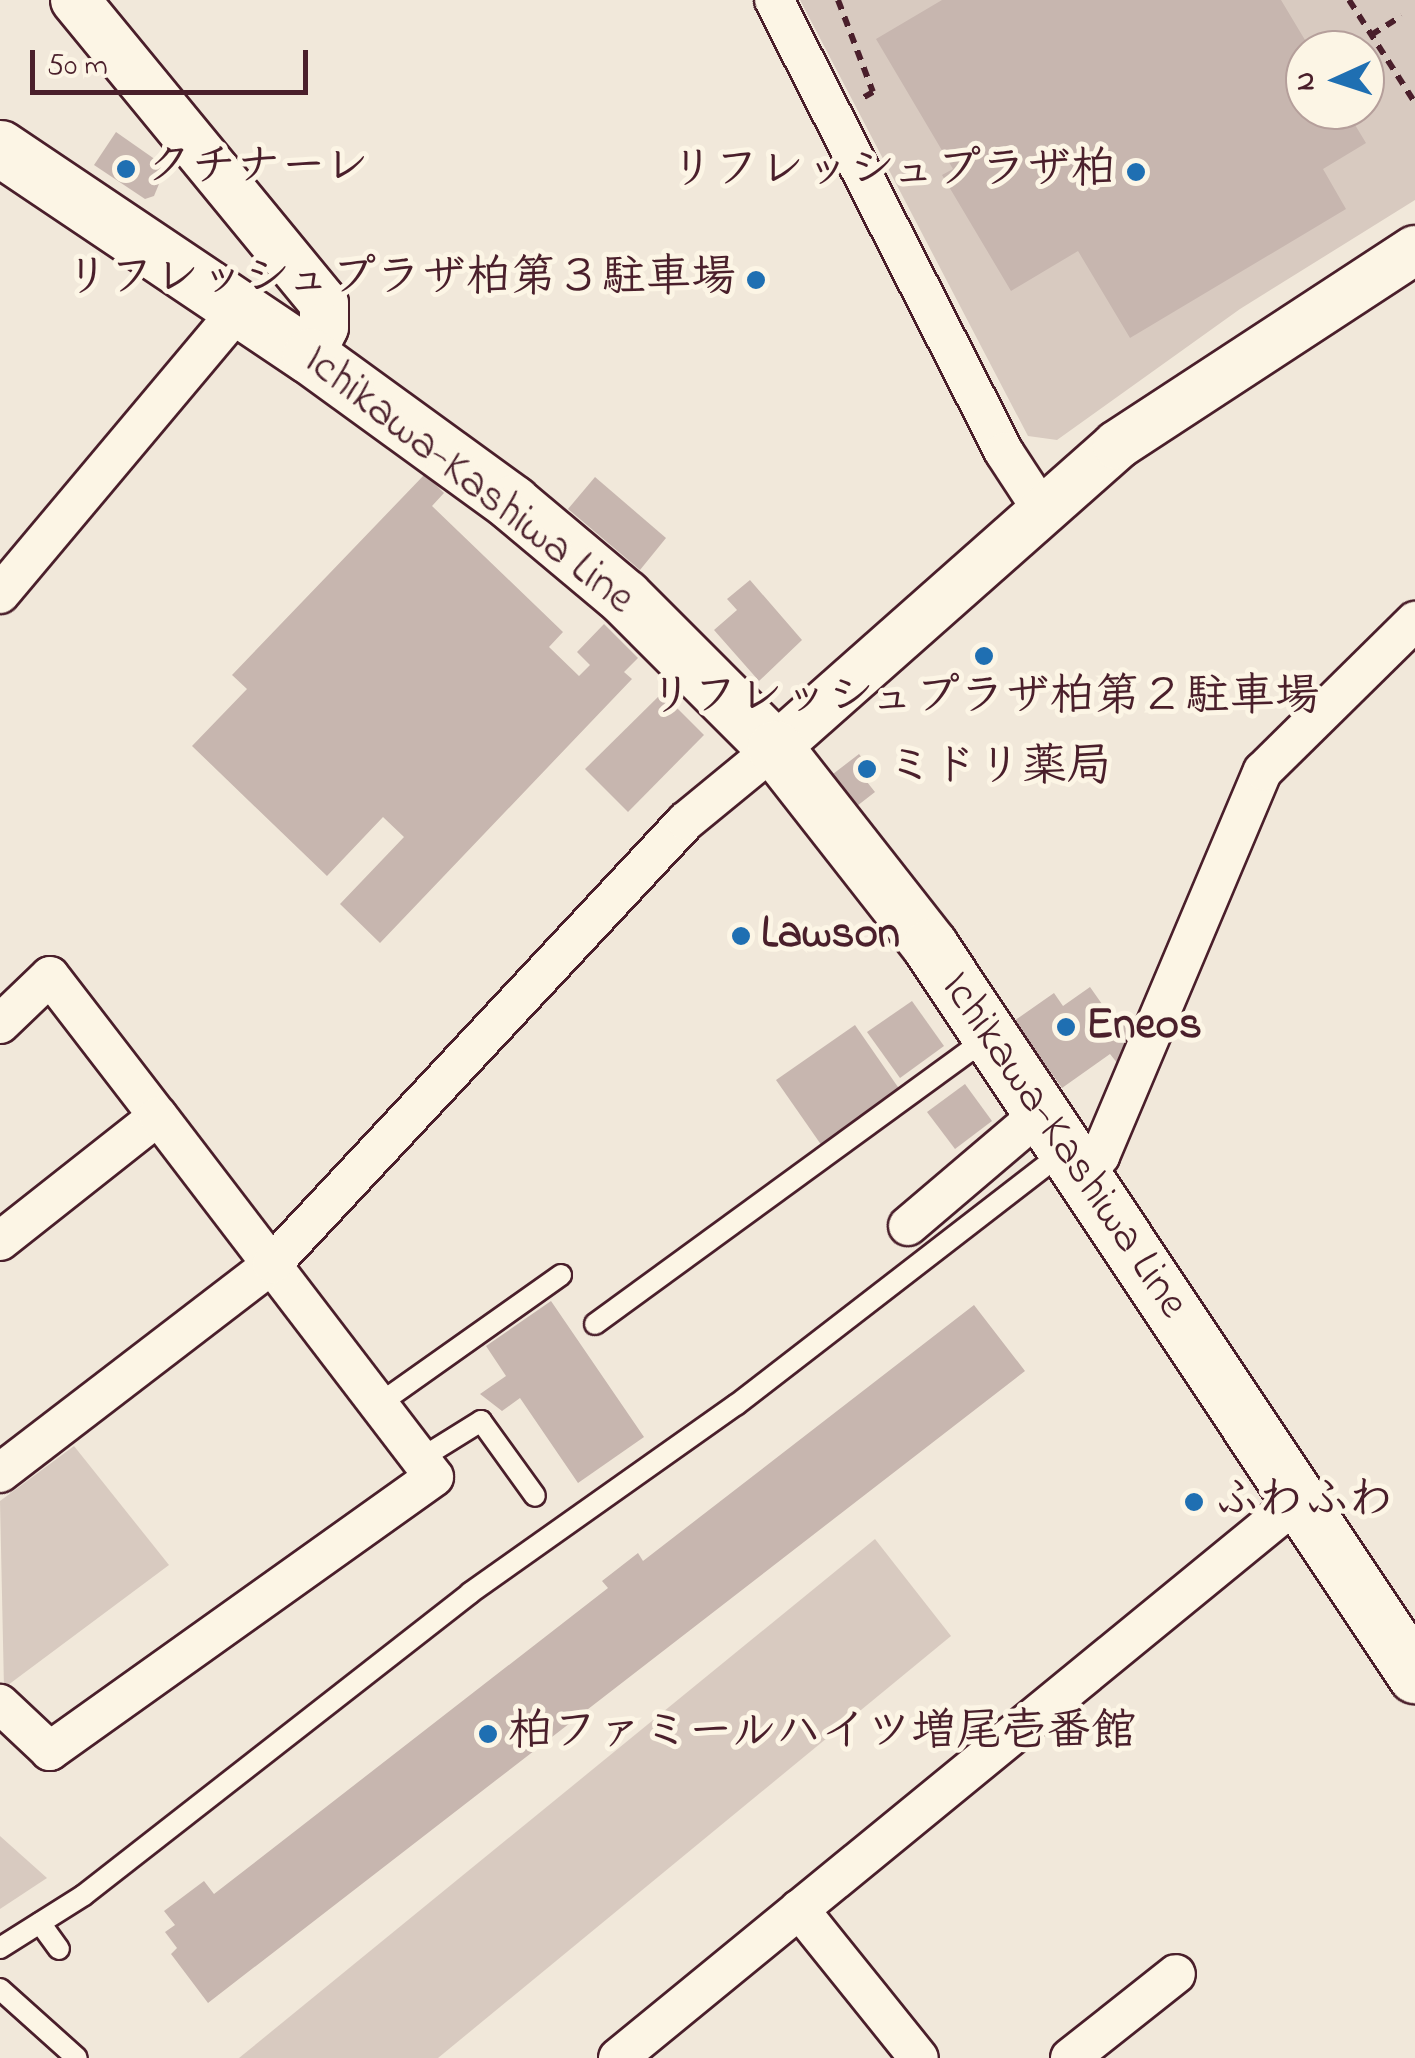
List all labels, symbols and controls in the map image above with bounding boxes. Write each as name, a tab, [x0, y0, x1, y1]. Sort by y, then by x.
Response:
scale bar	[35, 30, 312, 92]
north arrow	[1285, 30, 1385, 130]
text: 50 m	[47, 45, 108, 89]
text: N	[1286, 71, 1328, 92]
place label: クチナーレ	[146, 142, 371, 196]
place label: リフレッシュプラザ柏	[666, 145, 1116, 199]
marker: クチナーレ	[115, 158, 137, 180]
marker: リフレッシュプラザ柏	[1125, 161, 1147, 183]
place label: リフレッシュプラザ柏第３駐車場	[61, 253, 736, 307]
marker: リフレッシュプラザ柏第３駐車場	[745, 269, 767, 291]
street label: Ichikawa-Kashiwa Line	[292, 335, 644, 627]
marker: リフレッシュプラザ柏第２駐車場	[973, 645, 995, 667]
place label: リフレッシュプラザ柏第２駐車場	[647, 672, 1321, 726]
place label: ミドリ薬局	[887, 742, 1112, 796]
marker: ミドリ薬局	[856, 758, 878, 780]
place label: Lawson	[761, 909, 900, 963]
marker: Lawson	[730, 925, 752, 947]
street label: Ichikawa-Kashiwa Line	[927, 963, 1199, 1329]
place label: Eneos	[1086, 1000, 1202, 1054]
marker: Eneos	[1055, 1016, 1077, 1038]
place label: ふわふわ	[1214, 1475, 1394, 1529]
marker: ふわふわ	[1183, 1491, 1205, 1513]
place label: 柏ファミールハイツ増尾壱番館	[508, 1707, 1138, 1761]
marker: 柏ファミールハイツ増尾壱番館	[477, 1723, 499, 1745]

